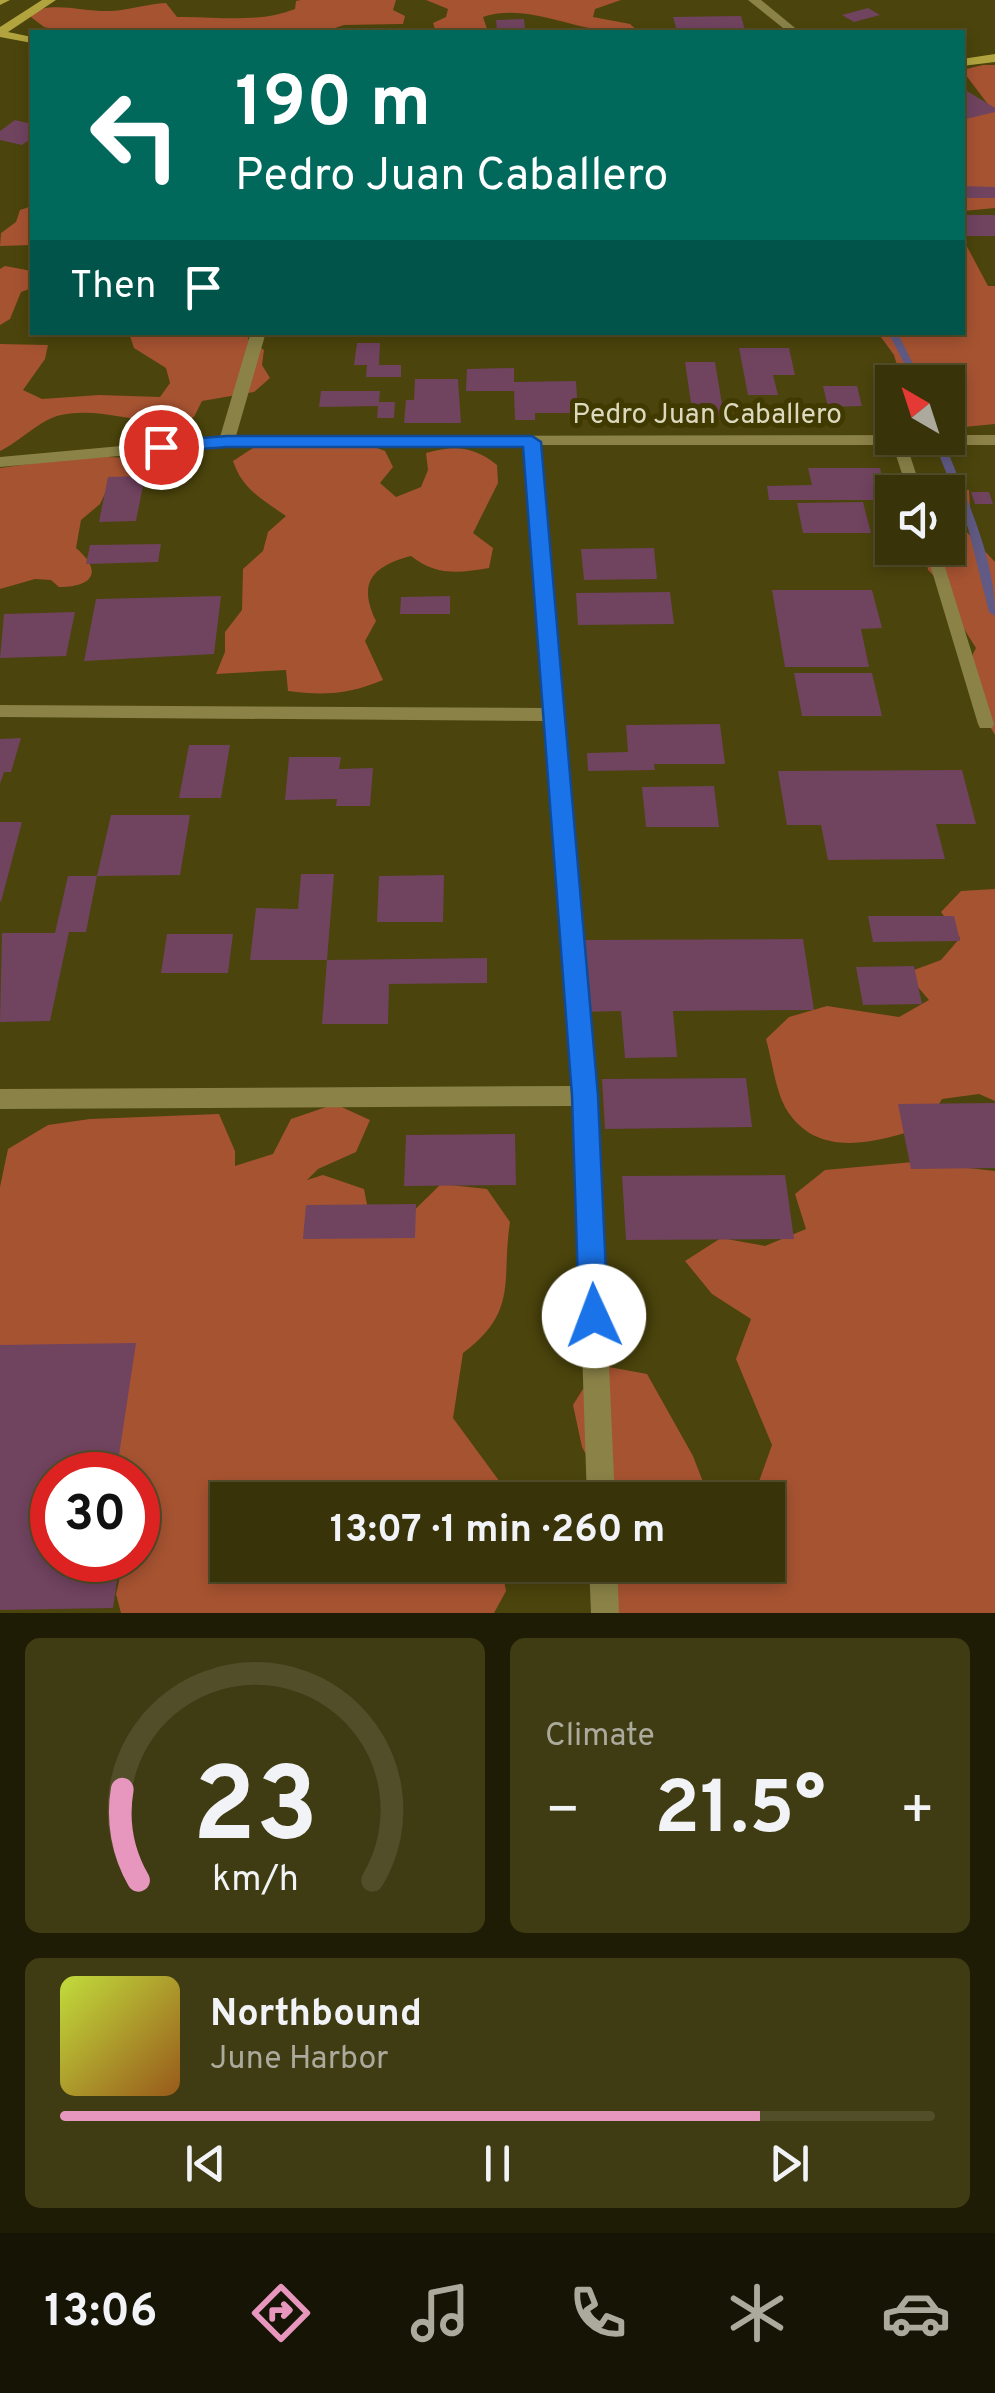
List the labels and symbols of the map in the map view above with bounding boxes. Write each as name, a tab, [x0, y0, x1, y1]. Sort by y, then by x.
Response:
north arrow	[875, 365, 965, 455]
street label: Pedro Juan Caballero	[572, 398, 842, 434]
pin	[119, 405, 204, 490]
position arrow	[542, 1264, 646, 1368]
speed limit sign: 30	[30, 1452, 160, 1582]

